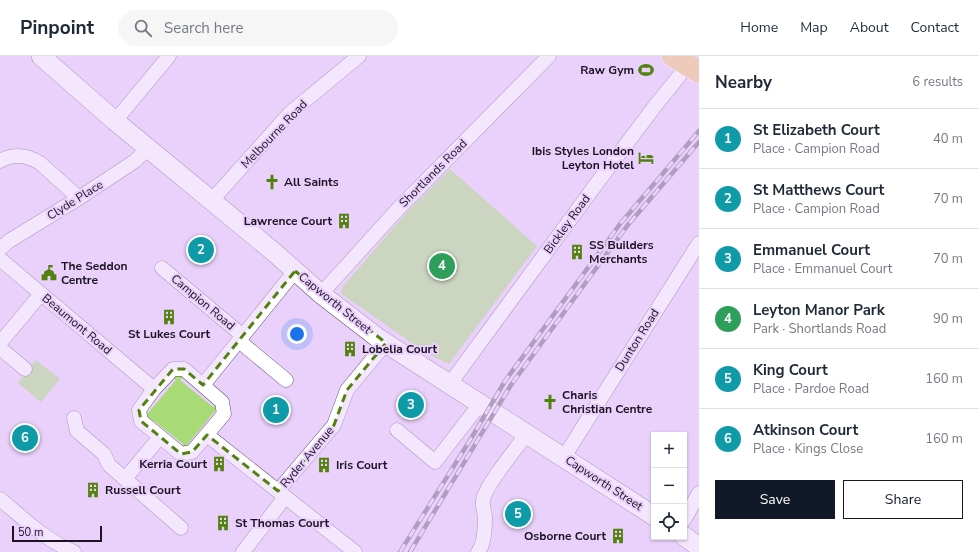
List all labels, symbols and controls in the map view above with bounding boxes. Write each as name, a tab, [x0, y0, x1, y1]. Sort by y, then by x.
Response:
search box	[118, 10, 398, 46]
text: Pinpoint	[20, 15, 94, 41]
icon: search	[132, 17, 154, 39]
text: Search here	[164, 18, 243, 38]
text: Home	[740, 18, 778, 37]
text: Map	[800, 18, 828, 37]
text: About	[850, 18, 889, 37]
text: Contact	[911, 18, 959, 37]
sports icon: Raw Gym	[637, 61, 655, 79]
place label: Raw Gym	[580, 62, 634, 78]
text: Nearby	[715, 71, 772, 94]
text: 6 results	[912, 73, 963, 91]
street label: Melbourne Road	[237, 96, 311, 172]
text: St Elizabeth Court	[753, 120, 880, 140]
text: 1	[724, 130, 732, 148]
text: 40 m	[933, 130, 963, 148]
street label: Shortlands Road	[395, 135, 471, 211]
text: Place · Campion Road	[753, 140, 880, 158]
place label: Ibis Styles London Leyton Hotel	[532, 143, 634, 173]
hotel icon: Ibis Styles London Leyton Hotel	[637, 149, 655, 167]
church icon: All Saints	[263, 173, 281, 191]
place label: All Saints	[284, 174, 339, 190]
street label: Clyde Place	[44, 176, 106, 224]
text: St Matthews Court	[753, 180, 884, 200]
text: 2	[724, 190, 732, 208]
text: 70 m	[933, 190, 963, 208]
street label: Bickley Road	[540, 191, 594, 257]
text: Place · Campion Road	[753, 200, 880, 218]
building icon: Lawrence Court	[335, 212, 353, 230]
place label: Lawrence Court	[244, 213, 332, 229]
pin: 2	[188, 235, 214, 265]
place label: SS Builders Merchants	[589, 237, 654, 267]
text: Emmanuel Court	[753, 240, 870, 260]
building icon: SS Builders Merchants	[568, 243, 586, 261]
text: 3	[724, 250, 732, 268]
text: 70 m	[933, 250, 963, 268]
pin: 4	[429, 251, 455, 281]
place label: The Seddon Centre	[61, 258, 128, 288]
text: Place · Emmanuel Court	[753, 260, 892, 278]
public building icon: The Seddon Centre	[40, 264, 58, 282]
street label: Capworth Street	[295, 269, 375, 338]
street label: Campion Road	[168, 271, 238, 333]
street label: Beaumont Road	[39, 290, 115, 358]
text: Leyton Manor Park	[753, 300, 885, 320]
street label: Dunton Road	[611, 306, 663, 374]
building icon: St Lukes Court	[160, 308, 178, 326]
text: 4	[724, 310, 732, 328]
text: 90 m	[933, 310, 963, 328]
text: Park · Shortlands Road	[753, 320, 886, 338]
your location	[287, 324, 307, 344]
place label: St Lukes Court	[128, 326, 210, 342]
building icon: Lobelia Court	[341, 340, 359, 358]
place label: Lobelia Court	[362, 341, 438, 357]
text: King Court	[753, 360, 828, 380]
text: 5	[724, 370, 732, 388]
text: 160 m	[925, 370, 963, 388]
text: Place · Pardoe Road	[753, 380, 869, 398]
place label: Charis Christian Centre	[562, 387, 653, 417]
pin: 3	[398, 390, 424, 420]
church icon: Charis Christian Centre	[541, 393, 559, 411]
pin: 1	[263, 395, 289, 425]
text: Atkinson Court	[753, 420, 858, 440]
pin: 6	[12, 423, 38, 453]
street label: Ryder Avenue	[277, 423, 337, 491]
text: 6	[724, 430, 732, 448]
text: 160 m	[925, 430, 963, 448]
map controls	[651, 432, 687, 540]
button: +	[651, 432, 687, 468]
text: Place · Kings Close	[753, 440, 863, 458]
street label: Capworth Street	[562, 452, 646, 514]
building icon: Kerria Court	[210, 455, 228, 473]
place label: Kerria Court	[139, 456, 207, 472]
building icon: Iris Court	[315, 456, 333, 474]
place label: Iris Court	[336, 457, 388, 473]
button: −	[651, 468, 687, 504]
button: Save	[715, 480, 835, 519]
button: Share	[843, 480, 963, 519]
building icon: Russell Court	[84, 481, 102, 499]
place label: Russell Court	[105, 482, 181, 498]
pin: 5	[505, 499, 531, 529]
button: locate	[651, 504, 687, 540]
building icon: St Thomas Court	[214, 514, 232, 532]
place label: St Thomas Court	[235, 515, 330, 531]
scale bar	[12, 524, 102, 543]
text: 50 m	[18, 525, 43, 540]
building icon: Osborne Court	[609, 527, 627, 545]
place label: Osborne Court	[524, 528, 606, 544]

